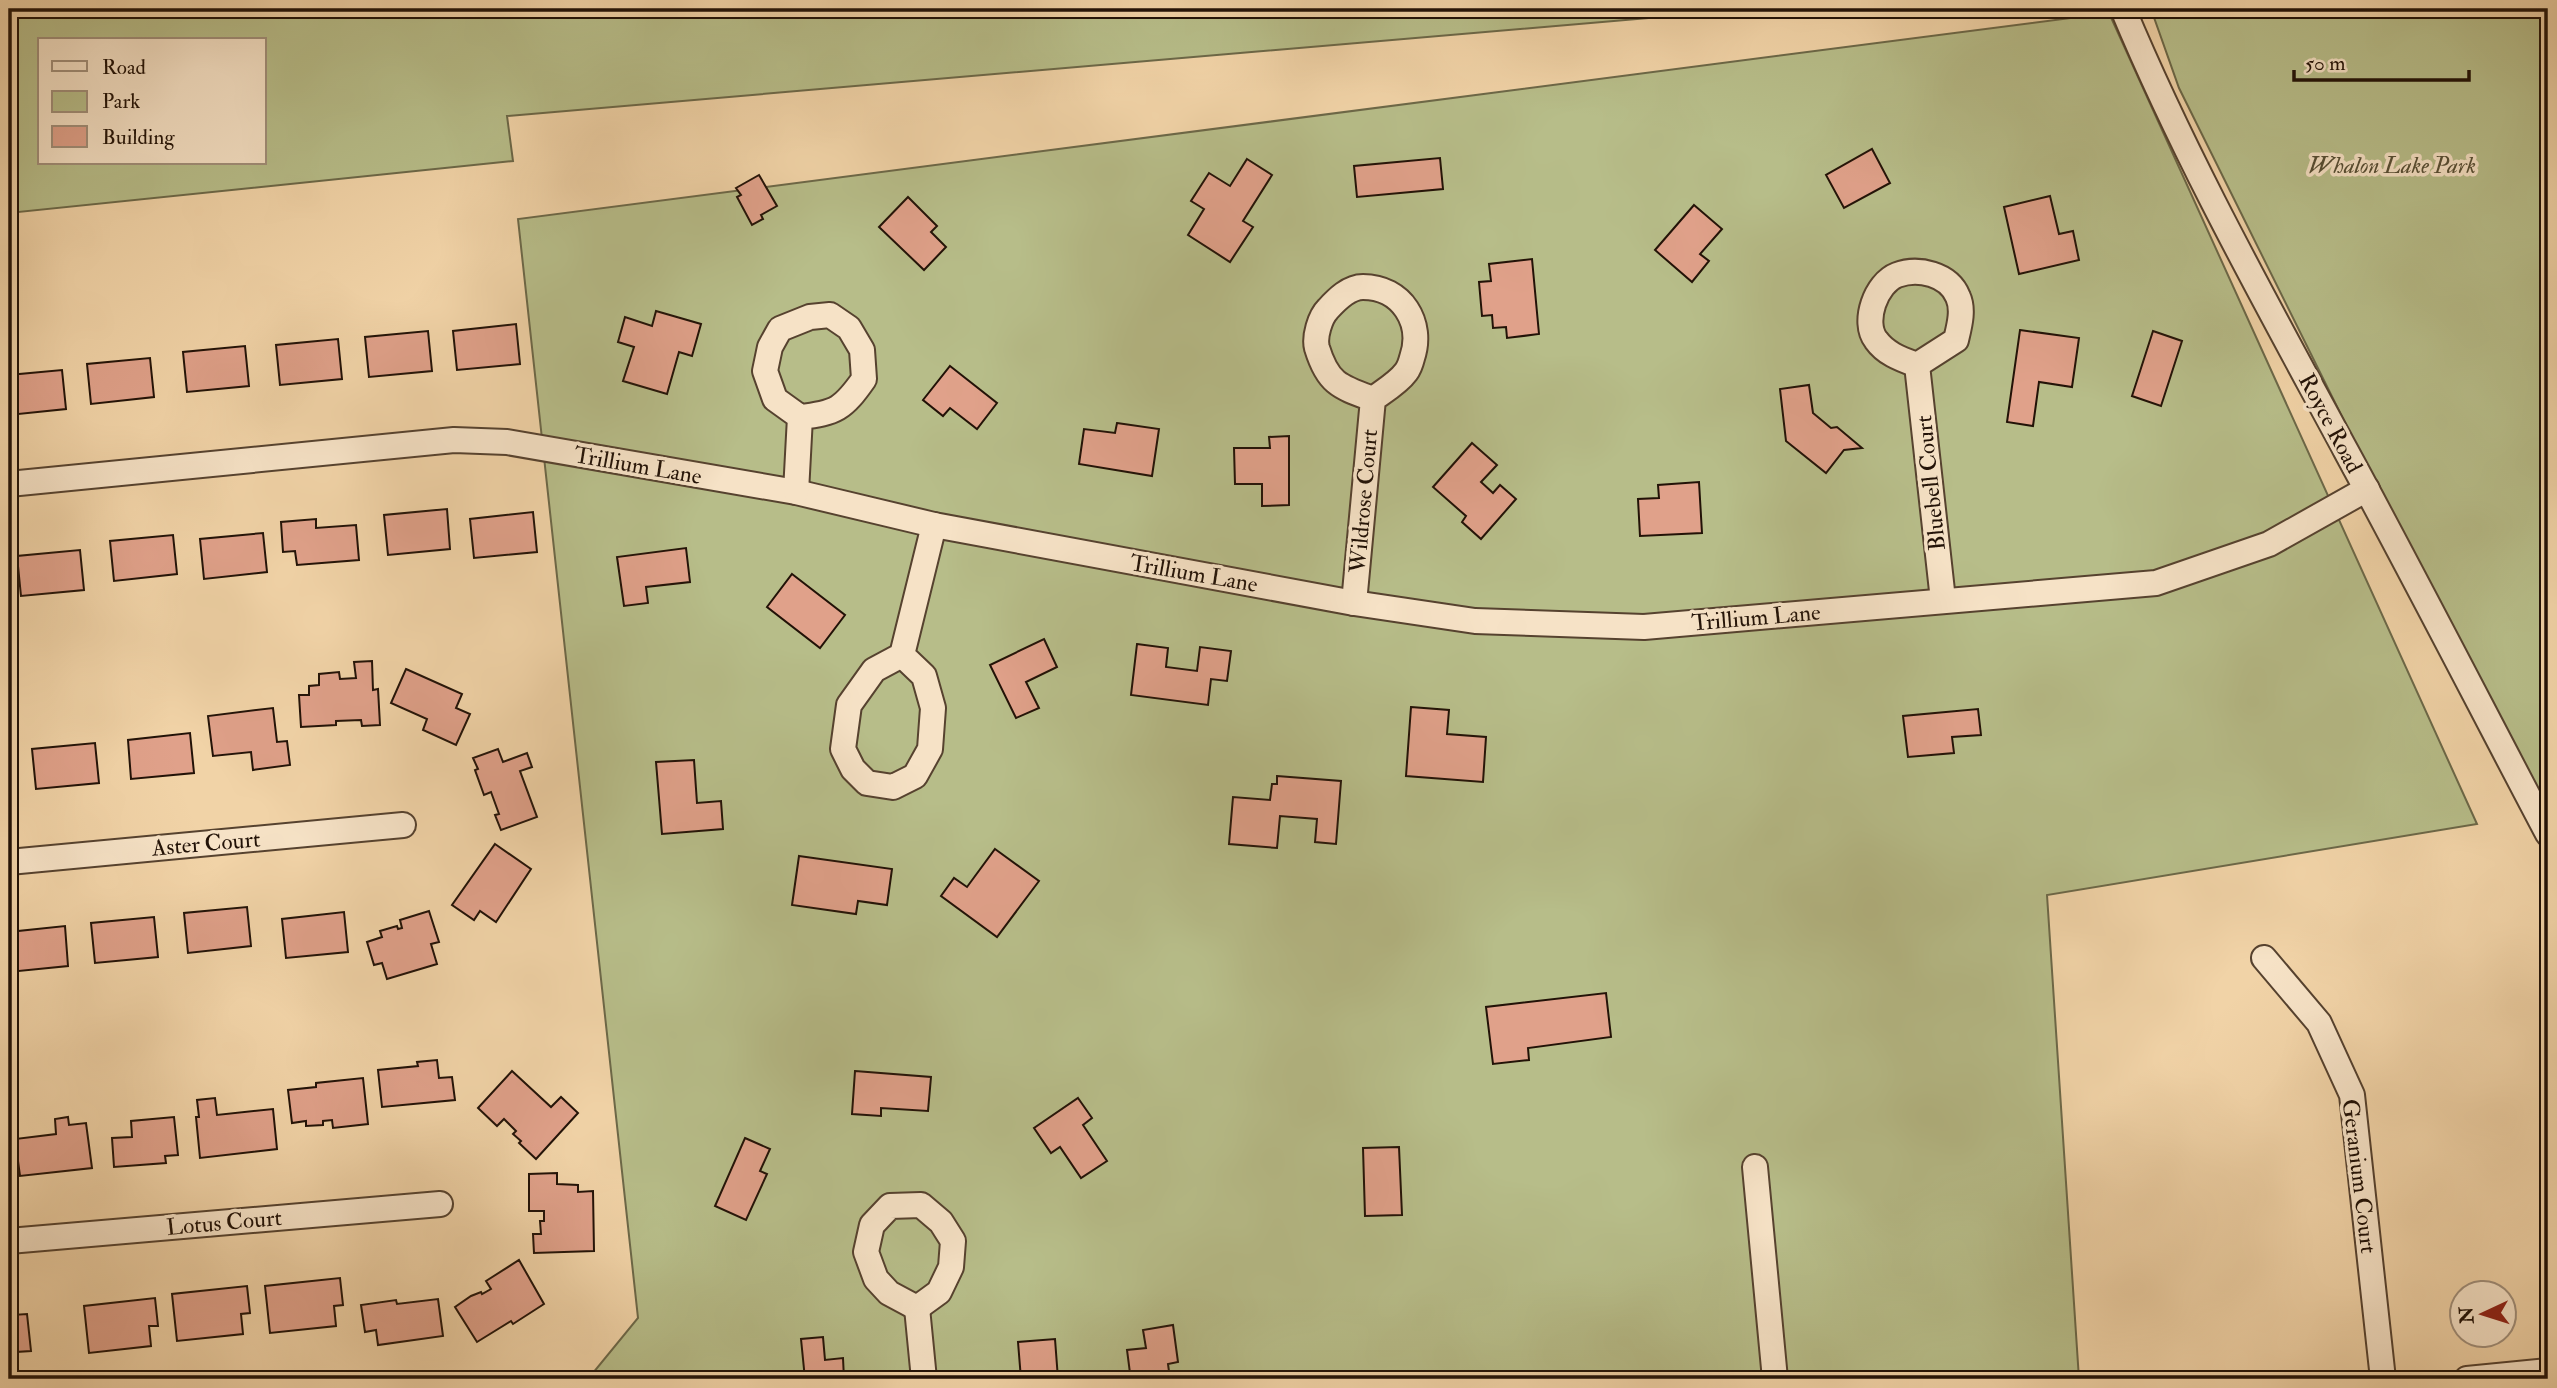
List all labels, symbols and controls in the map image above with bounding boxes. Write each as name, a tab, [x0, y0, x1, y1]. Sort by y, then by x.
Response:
legend	[38, 38, 266, 164]
scale bar	[2294, 38, 2470, 82]
text: 50 m	[2305, 50, 2346, 77]
text: Road	[102, 54, 147, 81]
text: Park	[102, 88, 140, 115]
text: Building	[102, 124, 175, 151]
park label: Whalon Lake Park	[2308, 151, 2476, 180]
street label: Royce Road	[2292, 368, 2369, 478]
street label: Bluebell Court	[1909, 414, 1952, 552]
street label: Wildrose Court	[1343, 428, 1384, 575]
street label: Trillium Lane	[572, 440, 704, 491]
street label: Trillium Lane	[1128, 548, 1260, 599]
street label: Trillium Lane	[1690, 597, 1822, 638]
street label: Aster Court	[150, 824, 262, 863]
street label: Geranium Court	[2336, 1097, 2383, 1255]
street label: Lotus Court	[165, 1203, 283, 1242]
north arrow	[2448, 1280, 2518, 1350]
text: N	[2454, 1305, 2480, 1325]

